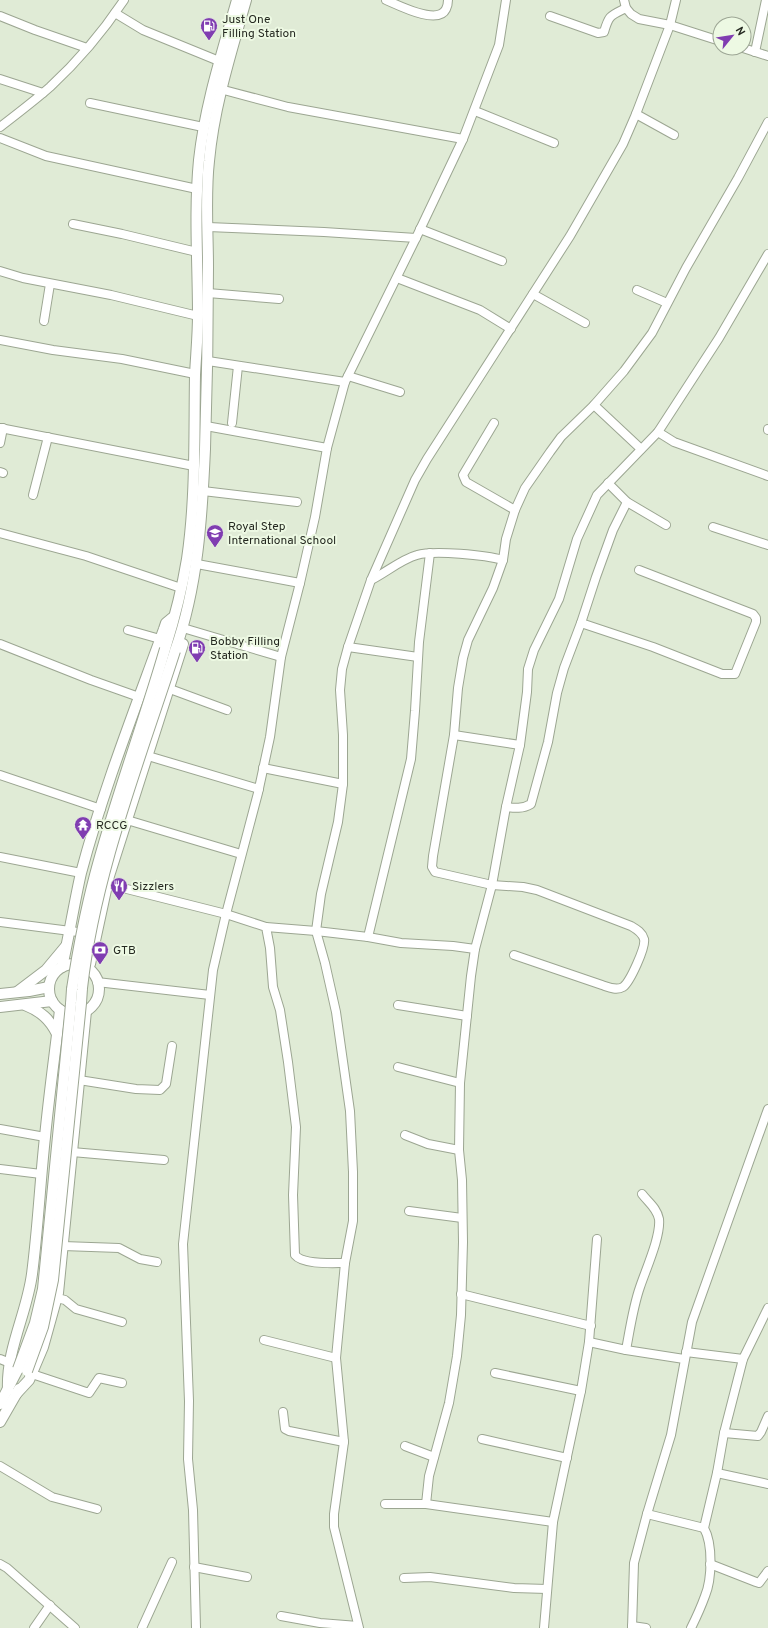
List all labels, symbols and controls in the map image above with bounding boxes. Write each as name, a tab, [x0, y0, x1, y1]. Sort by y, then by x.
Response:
place label: Just One Filling Station	[222, 12, 296, 42]
fuel station icon: Just One Filling Station	[199, 16, 219, 41]
north arrow	[712, 16, 752, 56]
text: N	[732, 25, 748, 38]
place label: Royal Step International School	[228, 519, 336, 549]
school or university icon: Royal Step International School	[205, 523, 225, 548]
place label: Bobby Filling Station	[210, 634, 280, 664]
fuel station icon: Bobby Filling Station	[187, 638, 207, 663]
temple icon: RCCG	[73, 815, 93, 840]
place label: RCCG	[96, 818, 127, 834]
restaurant icon: Sizzlers	[109, 876, 129, 901]
place label: Sizzlers	[132, 879, 174, 895]
bank icon: GTB	[90, 940, 110, 965]
place label: GTB	[113, 943, 136, 959]

